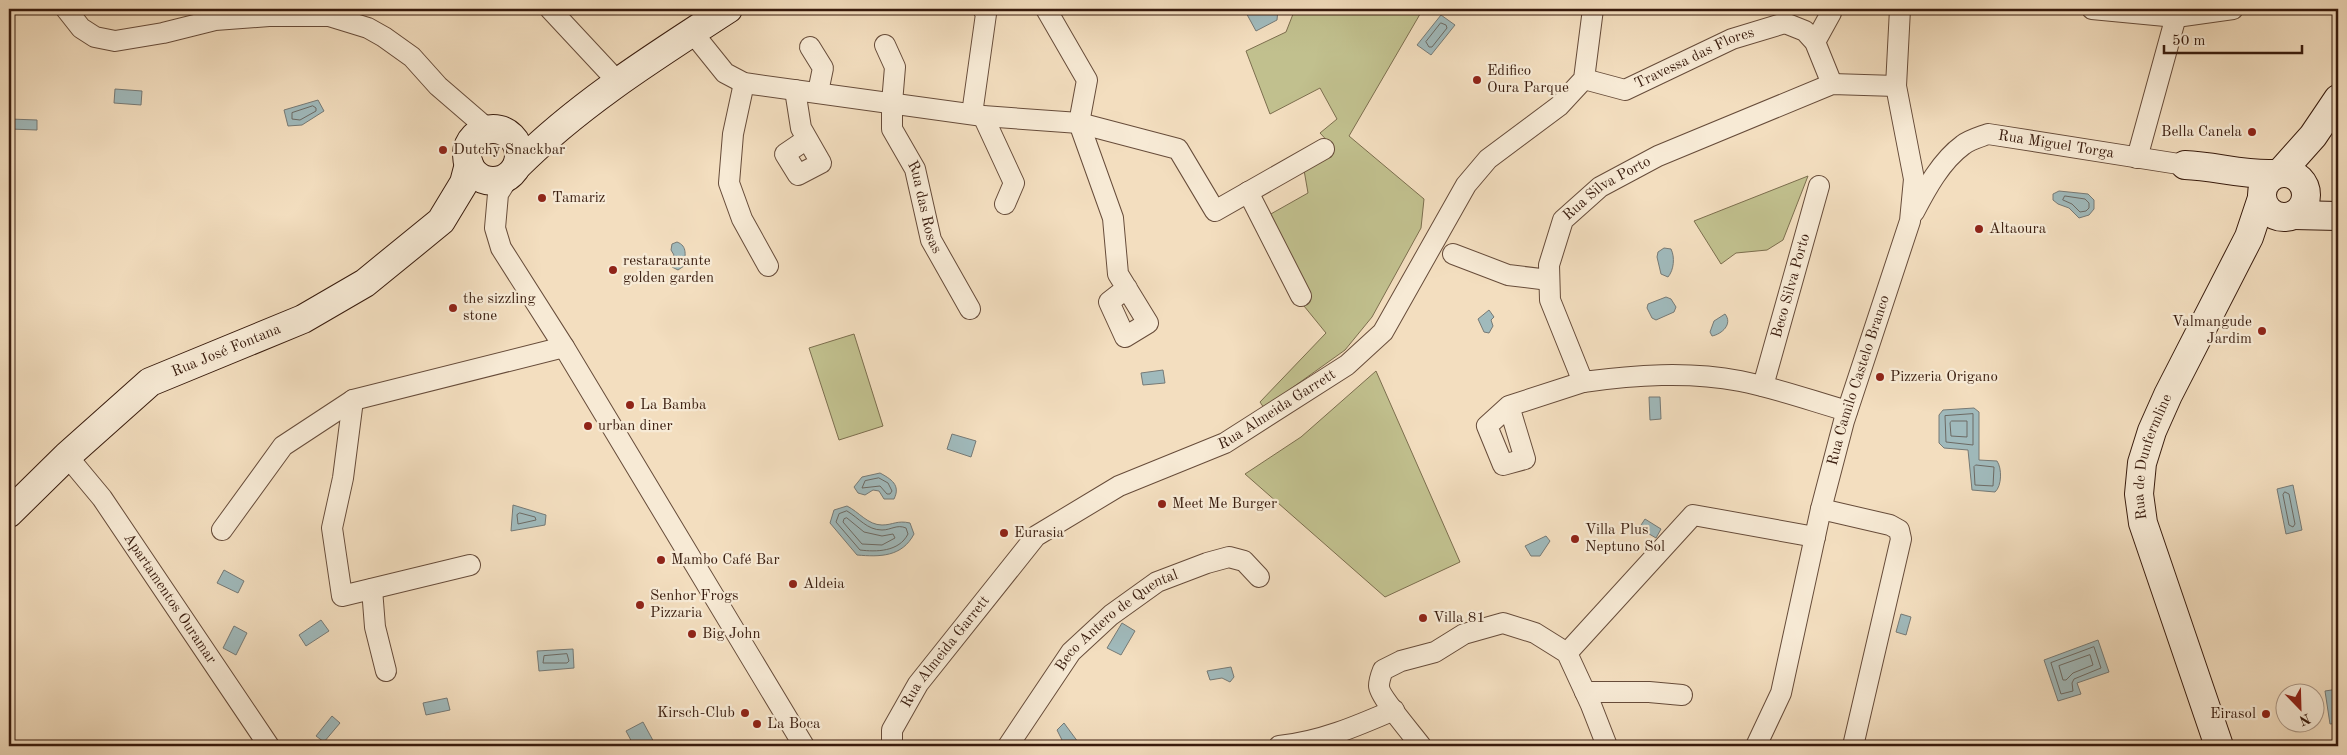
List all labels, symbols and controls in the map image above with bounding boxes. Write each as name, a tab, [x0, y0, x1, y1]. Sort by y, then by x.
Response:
scale bar	[2164, 22, 2302, 54]
street label: Travessa das Flores	[1632, 25, 1756, 92]
text: 50 m	[2172, 34, 2206, 49]
place label: Edifico Oura Parque	[1487, 64, 1569, 96]
marker: Edifico Oura Parque	[1471, 74, 1483, 86]
place label: Bella Canela	[2161, 125, 2243, 140]
marker: Bella Canela	[2246, 126, 2258, 138]
street label: Rua Miguel Torga	[1997, 128, 2116, 161]
place label: Dutchy Snackbar	[453, 143, 565, 158]
marker: Dutchy Snackbar	[437, 144, 449, 156]
street label: Rua Silva Porto	[1560, 154, 1653, 223]
street label: Rua das Rosas	[905, 158, 945, 256]
place label: Tamariz	[552, 191, 605, 206]
marker: Tamariz	[536, 192, 548, 204]
place label: Altaoura	[1989, 222, 2047, 237]
marker: Altaoura	[1973, 223, 1985, 235]
street label: Beco Silva Porto	[1769, 232, 1813, 340]
place label: restaraurante golden garden	[623, 254, 714, 286]
marker: restaraurante golden garden	[607, 264, 619, 276]
place label: the sizzling stone	[463, 292, 536, 324]
street label: Rua Camilo Castelo Branco	[1825, 293, 1892, 467]
marker: the sizzling stone	[447, 302, 459, 314]
place label: Valmangude Jardim	[2172, 315, 2252, 347]
street label: Rua José Fontana	[170, 321, 283, 380]
marker: Valmangude Jardim	[2256, 325, 2268, 337]
street label: Rua Almeida Garrett	[1216, 367, 1338, 452]
place label: Pizzeria Origano	[1890, 370, 1998, 385]
marker: Pizzeria Origano	[1874, 371, 1886, 383]
street label: Rua de Dunfermline	[2131, 392, 2175, 521]
place label: La Bamba	[640, 398, 707, 413]
marker: La Bamba	[624, 399, 636, 411]
place label: urban diner	[598, 419, 673, 434]
marker: urban diner	[582, 420, 594, 432]
place label: Meet Me Burger	[1172, 497, 1277, 512]
marker: Meet Me Burger	[1156, 498, 1168, 510]
place label: Villa Plus Neptuno Sol	[1585, 523, 1665, 555]
place label: Eurasia	[1014, 526, 1064, 541]
marker: Eurasia	[998, 527, 1010, 539]
street label: Apartamentos Ouramar	[121, 531, 219, 666]
marker: Villa Plus Neptuno Sol	[1569, 533, 1581, 545]
place label: Mambo Café Bar	[671, 553, 780, 568]
marker: Mambo Café Bar	[655, 554, 667, 566]
street label: Beco Antero de Quental	[1053, 567, 1180, 674]
place label: Aldeia	[803, 577, 845, 592]
marker: Aldeia	[787, 578, 799, 590]
place label: Senhor Frogs Pizzaria	[650, 589, 739, 621]
street label: Rua Almeida Garrett	[899, 593, 993, 710]
marker: Senhor Frogs Pizzaria	[634, 599, 646, 611]
place label: Villa 81	[1433, 611, 1485, 626]
marker: Villa 81	[1417, 612, 1429, 624]
place label: Big John	[702, 627, 761, 642]
marker: Big John	[686, 628, 698, 640]
north arrow	[2274, 682, 2324, 732]
place label: Kirsch-Club	[657, 706, 735, 721]
marker: Kirsch-Club	[739, 707, 751, 719]
place label: Eirasol	[2210, 707, 2256, 722]
marker: Eirasol	[2260, 708, 2272, 720]
text: N	[2297, 711, 2312, 728]
place label: La Boca	[767, 717, 821, 732]
marker: La Boca	[751, 718, 763, 730]

